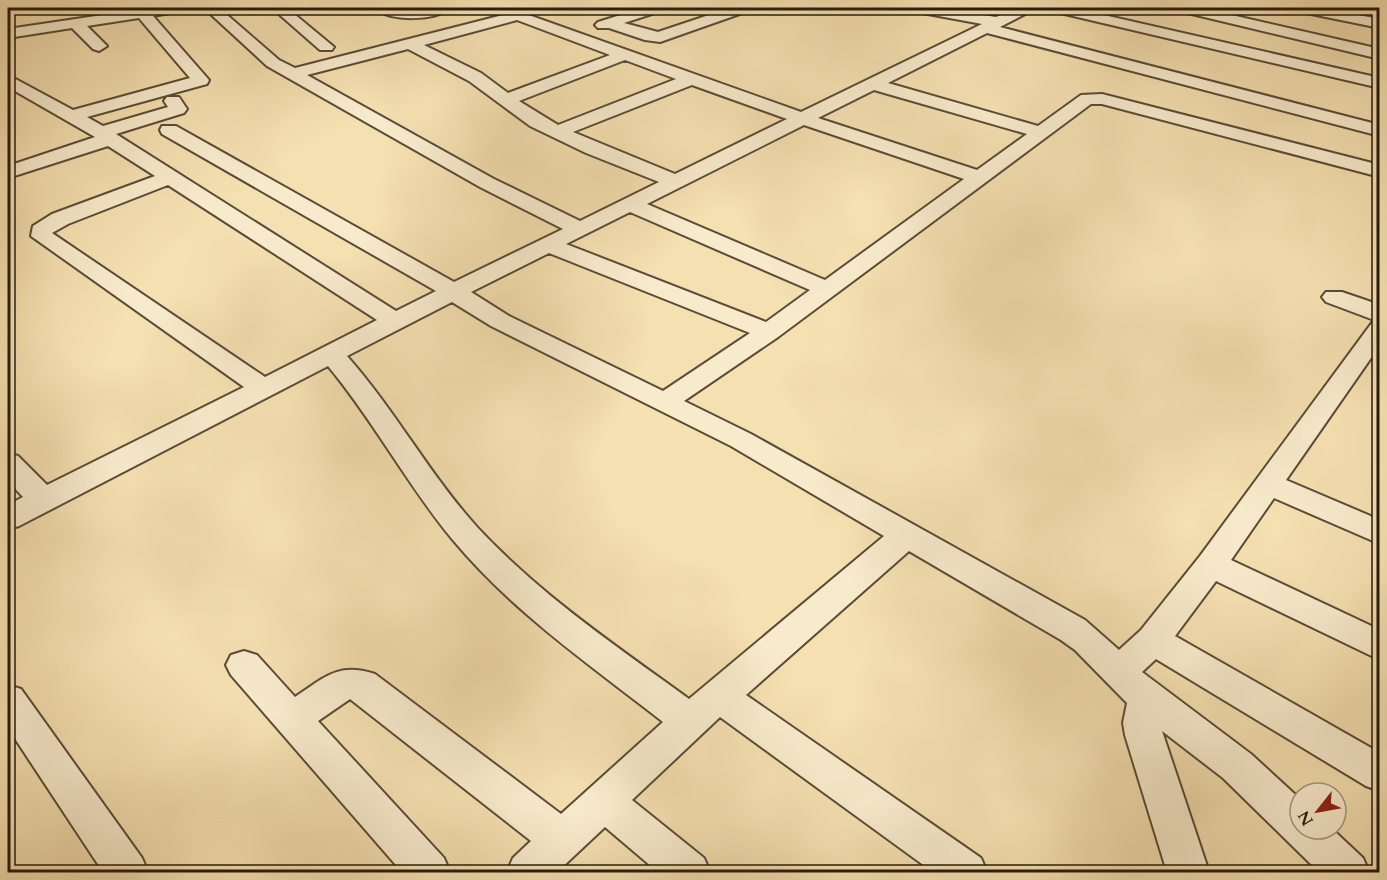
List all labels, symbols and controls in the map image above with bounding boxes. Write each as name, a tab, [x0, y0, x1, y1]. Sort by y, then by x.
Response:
north arrow	[1288, 781, 1348, 841]
text: N	[1293, 806, 1319, 830]

